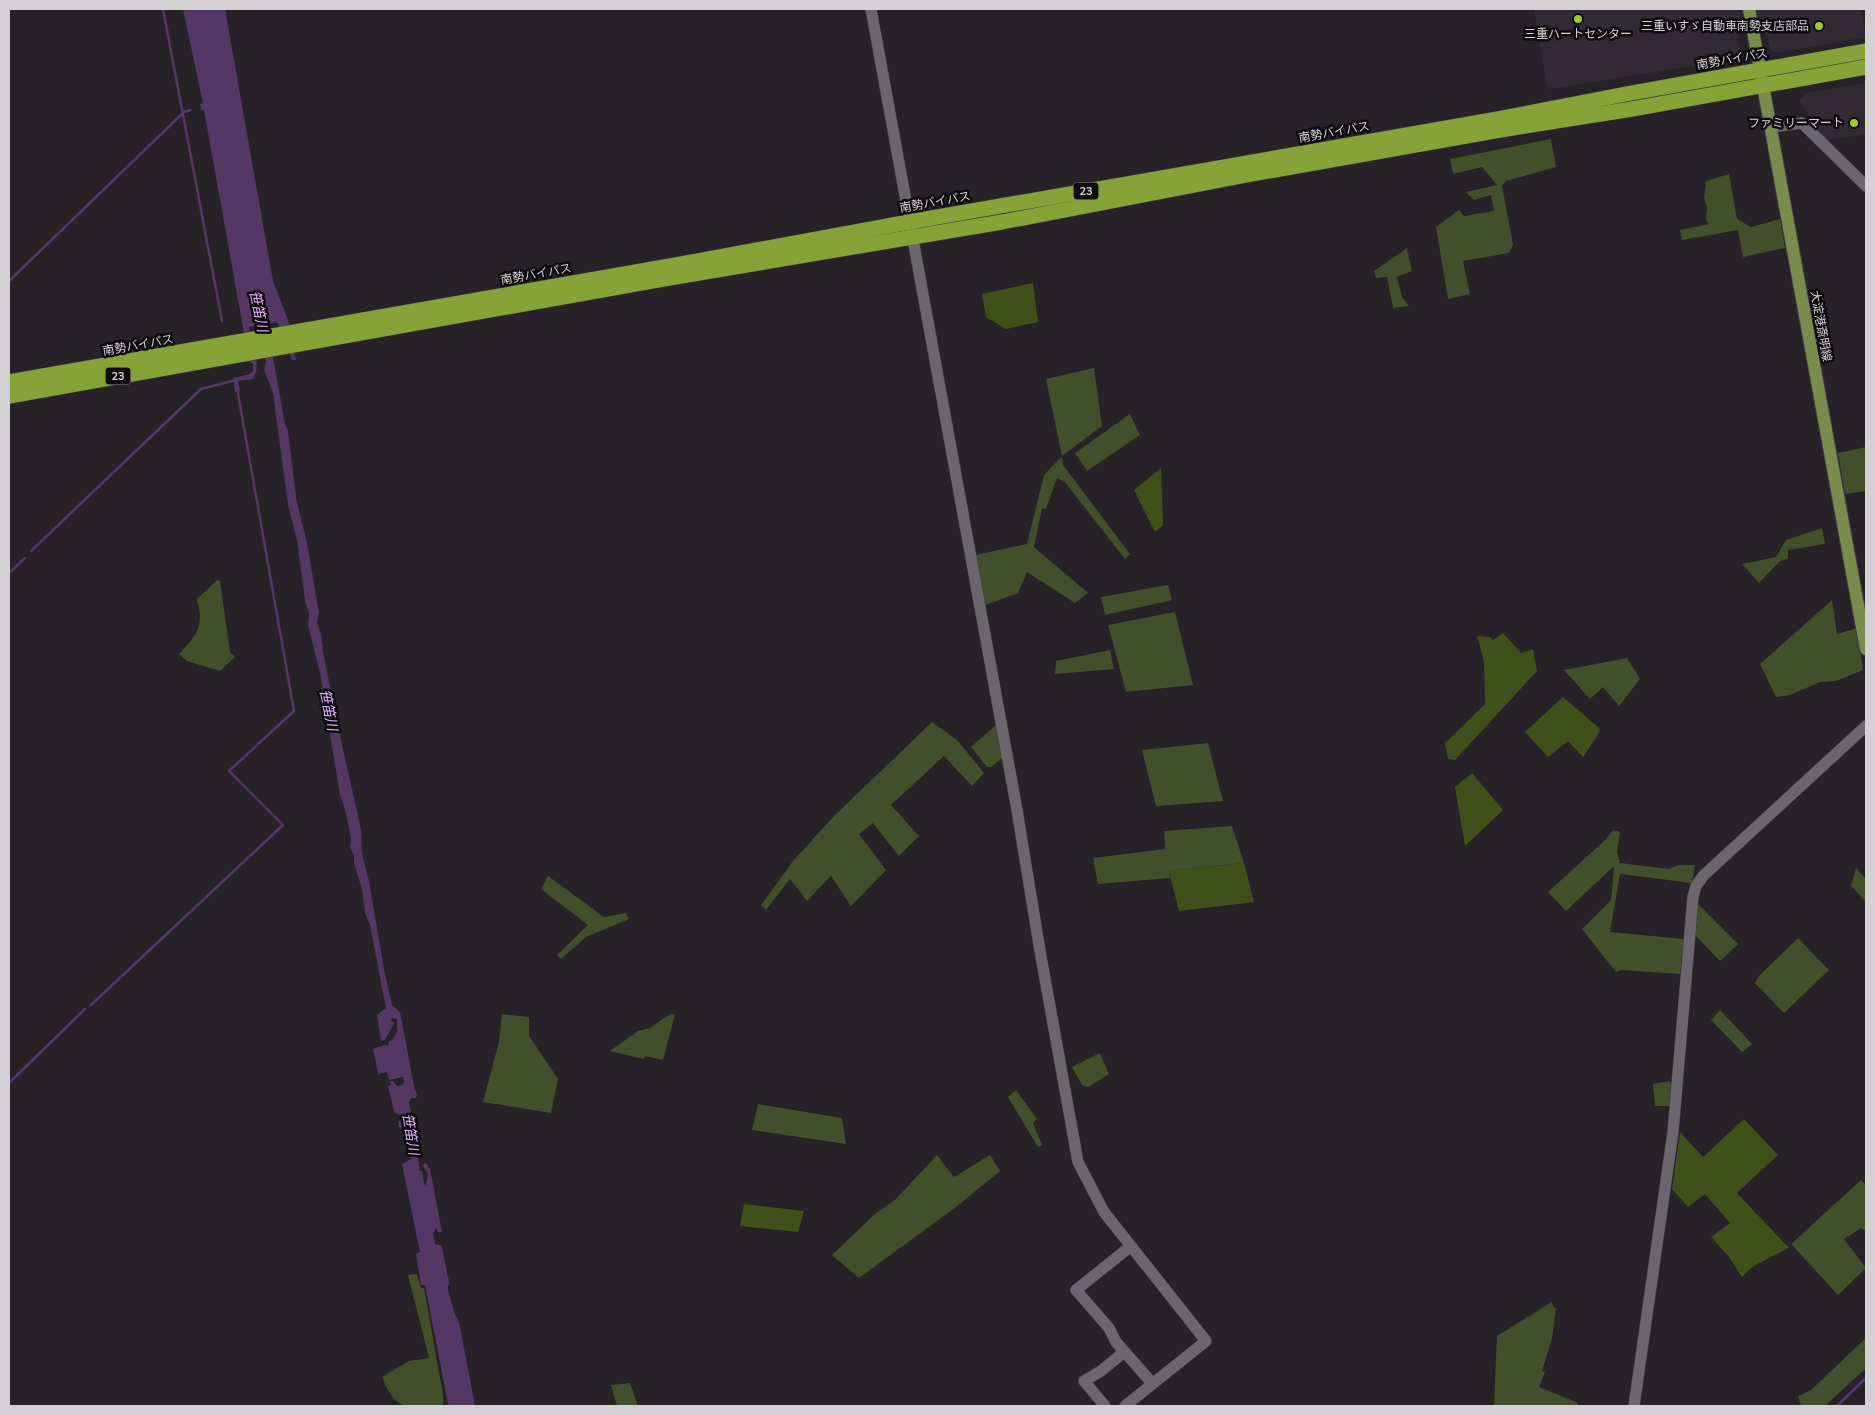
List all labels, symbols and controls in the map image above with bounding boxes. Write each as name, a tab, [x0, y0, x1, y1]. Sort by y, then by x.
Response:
marker: 三重ハートセンター	[1572, 13, 1584, 25]
place label: 三重いすゞ自動車南勢支店部品	[1641, 18, 1809, 34]
marker: 三重いすゞ自動車南勢支店部品	[1813, 20, 1825, 32]
place label: 三重ハートセンター	[1524, 26, 1632, 42]
street label: 南勢バイパス	[1695, 45, 1769, 73]
place label: ファミリーマート	[1748, 115, 1844, 131]
marker: ファミリーマート	[1848, 117, 1860, 129]
street label: 南勢バイパス	[1297, 118, 1371, 146]
road number: 23	[1074, 182, 1098, 200]
street label: 南勢バイパス	[898, 188, 972, 216]
street label: 南勢バイパス	[499, 260, 573, 288]
water label: 笹笛川	[245, 289, 273, 336]
street label: 大淀港斎明線	[1807, 289, 1835, 363]
street label: 南勢バイパス	[101, 331, 175, 359]
road number: 23	[106, 368, 130, 384]
water label: 笹笛川	[315, 688, 342, 734]
water label: 笹笛川	[398, 1112, 423, 1158]

